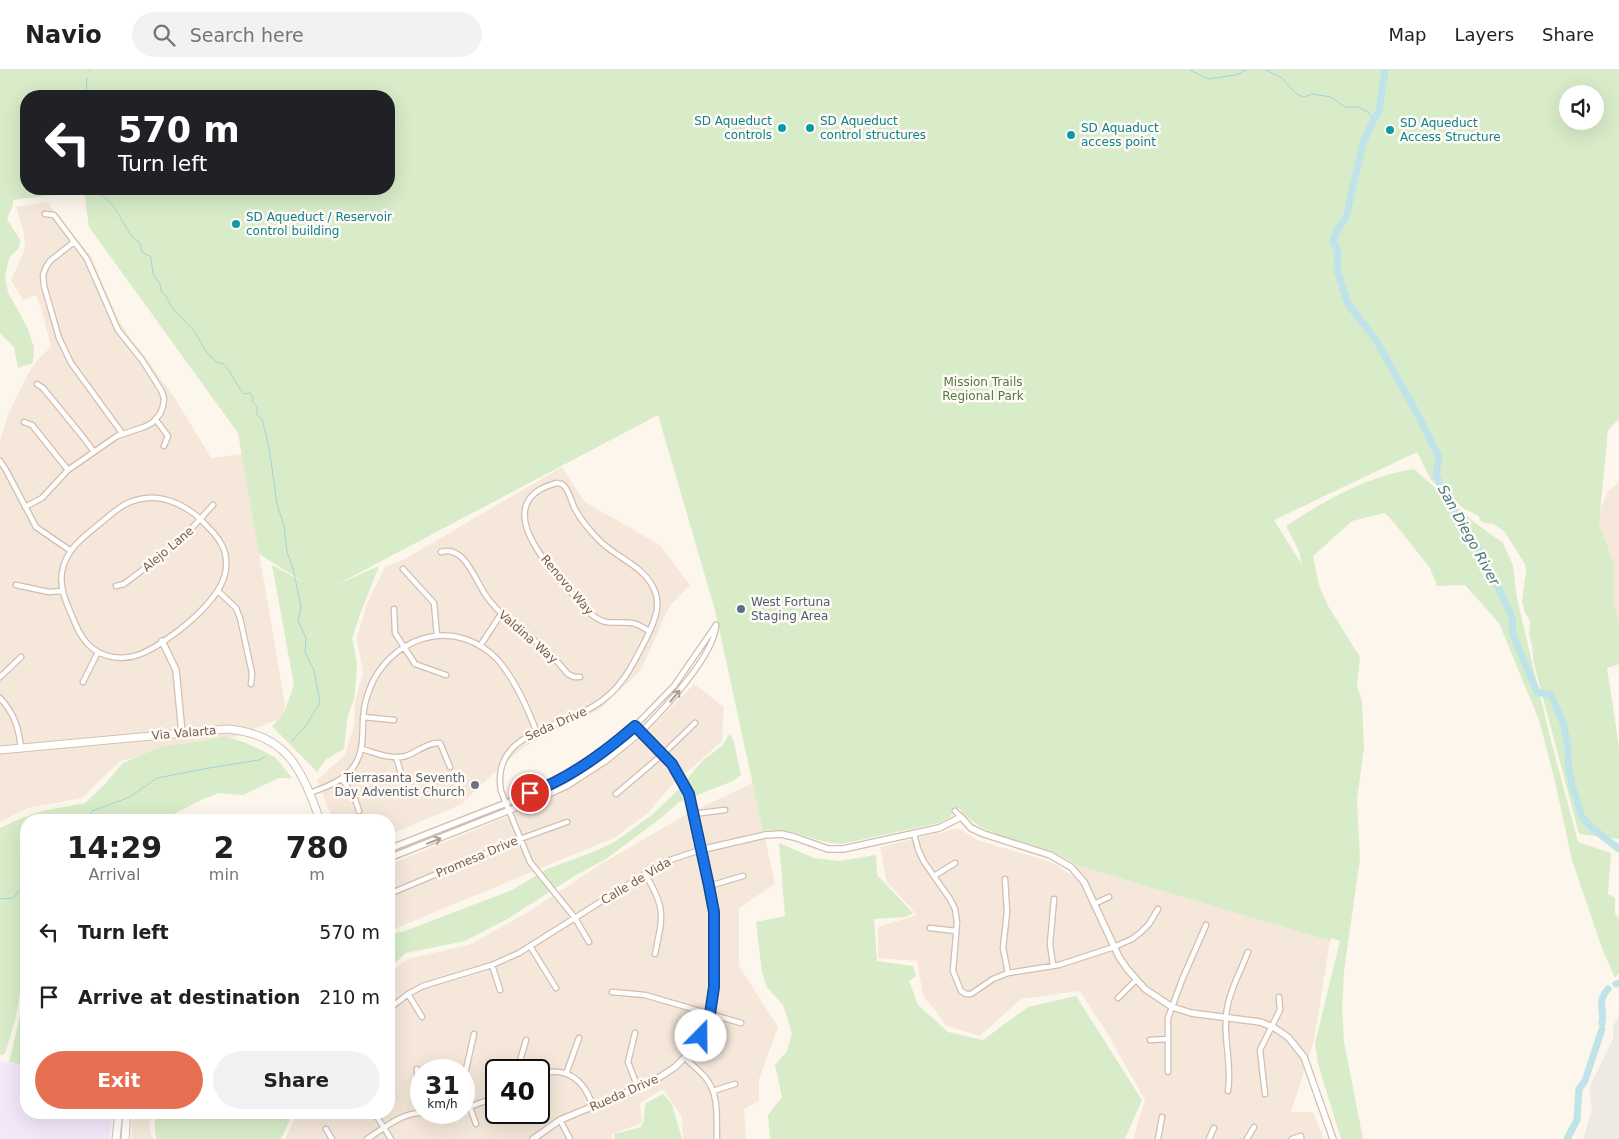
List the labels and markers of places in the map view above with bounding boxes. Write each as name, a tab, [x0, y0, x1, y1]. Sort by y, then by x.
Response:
place label: SD Aqueduct controls	[694, 114, 772, 142]
place label: SD Aqueduct control structures	[820, 114, 926, 142]
place label: SD Aqueduct Access Structure	[1400, 116, 1501, 144]
place label: SD Aquaduct access point	[1081, 121, 1159, 149]
marker: SD Aqueduct controls	[776, 122, 788, 134]
marker: SD Aqueduct control structures	[804, 122, 816, 134]
marker: SD Aqueduct Access Structure	[1384, 124, 1396, 136]
marker: SD Aquaduct access point	[1065, 129, 1077, 141]
place label: SD Aqueduct / Reservoir control building	[246, 210, 392, 238]
marker: SD Aqueduct / Reservoir control building	[230, 218, 242, 230]
place label: West Fortuna Staging Area	[751, 595, 830, 623]
marker: West Fortuna Staging Area	[735, 603, 747, 615]
place label: Tierrasanta Seventh Day Adventist Church	[335, 771, 465, 799]
pin	[509, 772, 551, 814]
marker: Tierrasanta Seventh Day Adventist Church	[469, 779, 481, 791]

